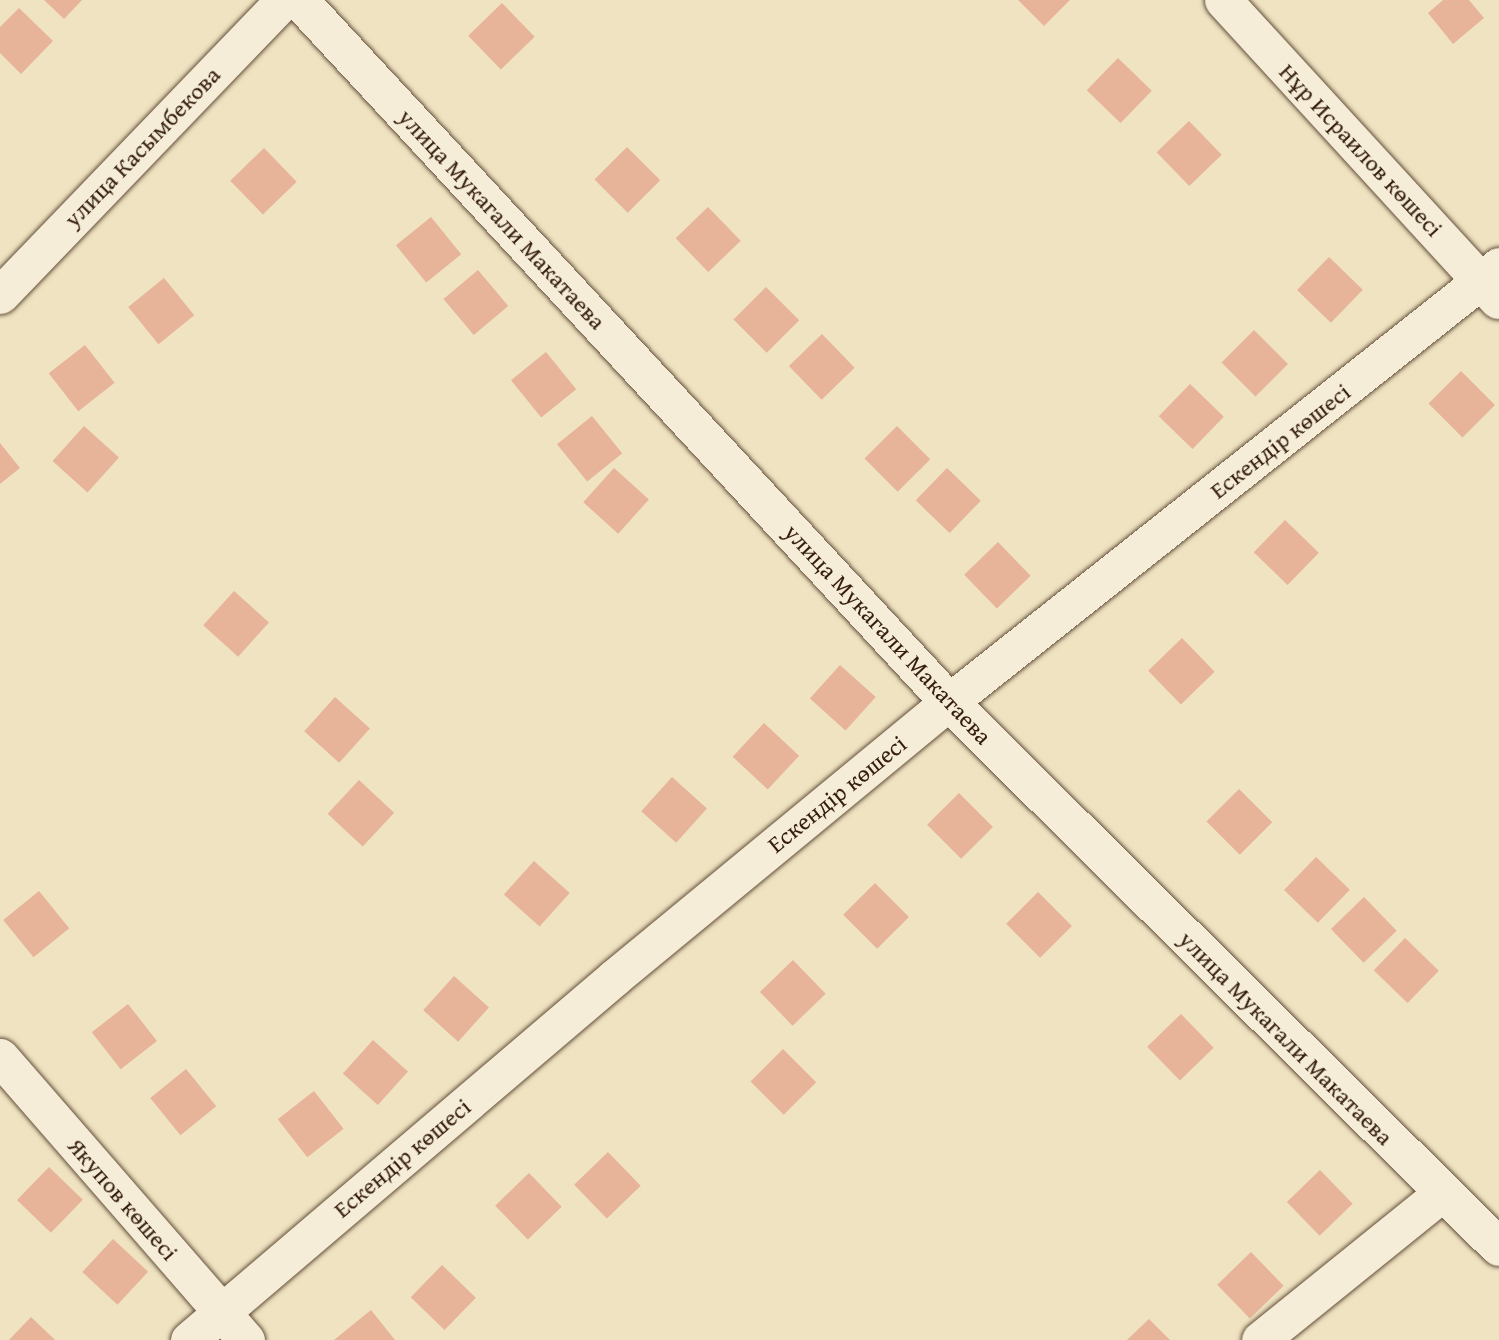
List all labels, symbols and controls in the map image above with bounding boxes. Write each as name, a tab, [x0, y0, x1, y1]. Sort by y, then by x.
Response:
street label: Нұр Исраилов көшесі	[1273, 57, 1449, 243]
street label: улица Касымбекова	[58, 61, 226, 233]
street label: улица Мукагали Макатаева	[392, 103, 612, 335]
street label: Ескендір көшесі	[1204, 377, 1356, 505]
street label: улица Мукагали Макатаева	[778, 518, 998, 750]
street label: Ескендір көшесі	[762, 729, 912, 859]
street label: улица Мукагали Макатаева	[1173, 925, 1399, 1151]
street label: Ескендір көшесі	[328, 1092, 476, 1224]
street label: Якупов көшесі	[62, 1132, 184, 1266]

